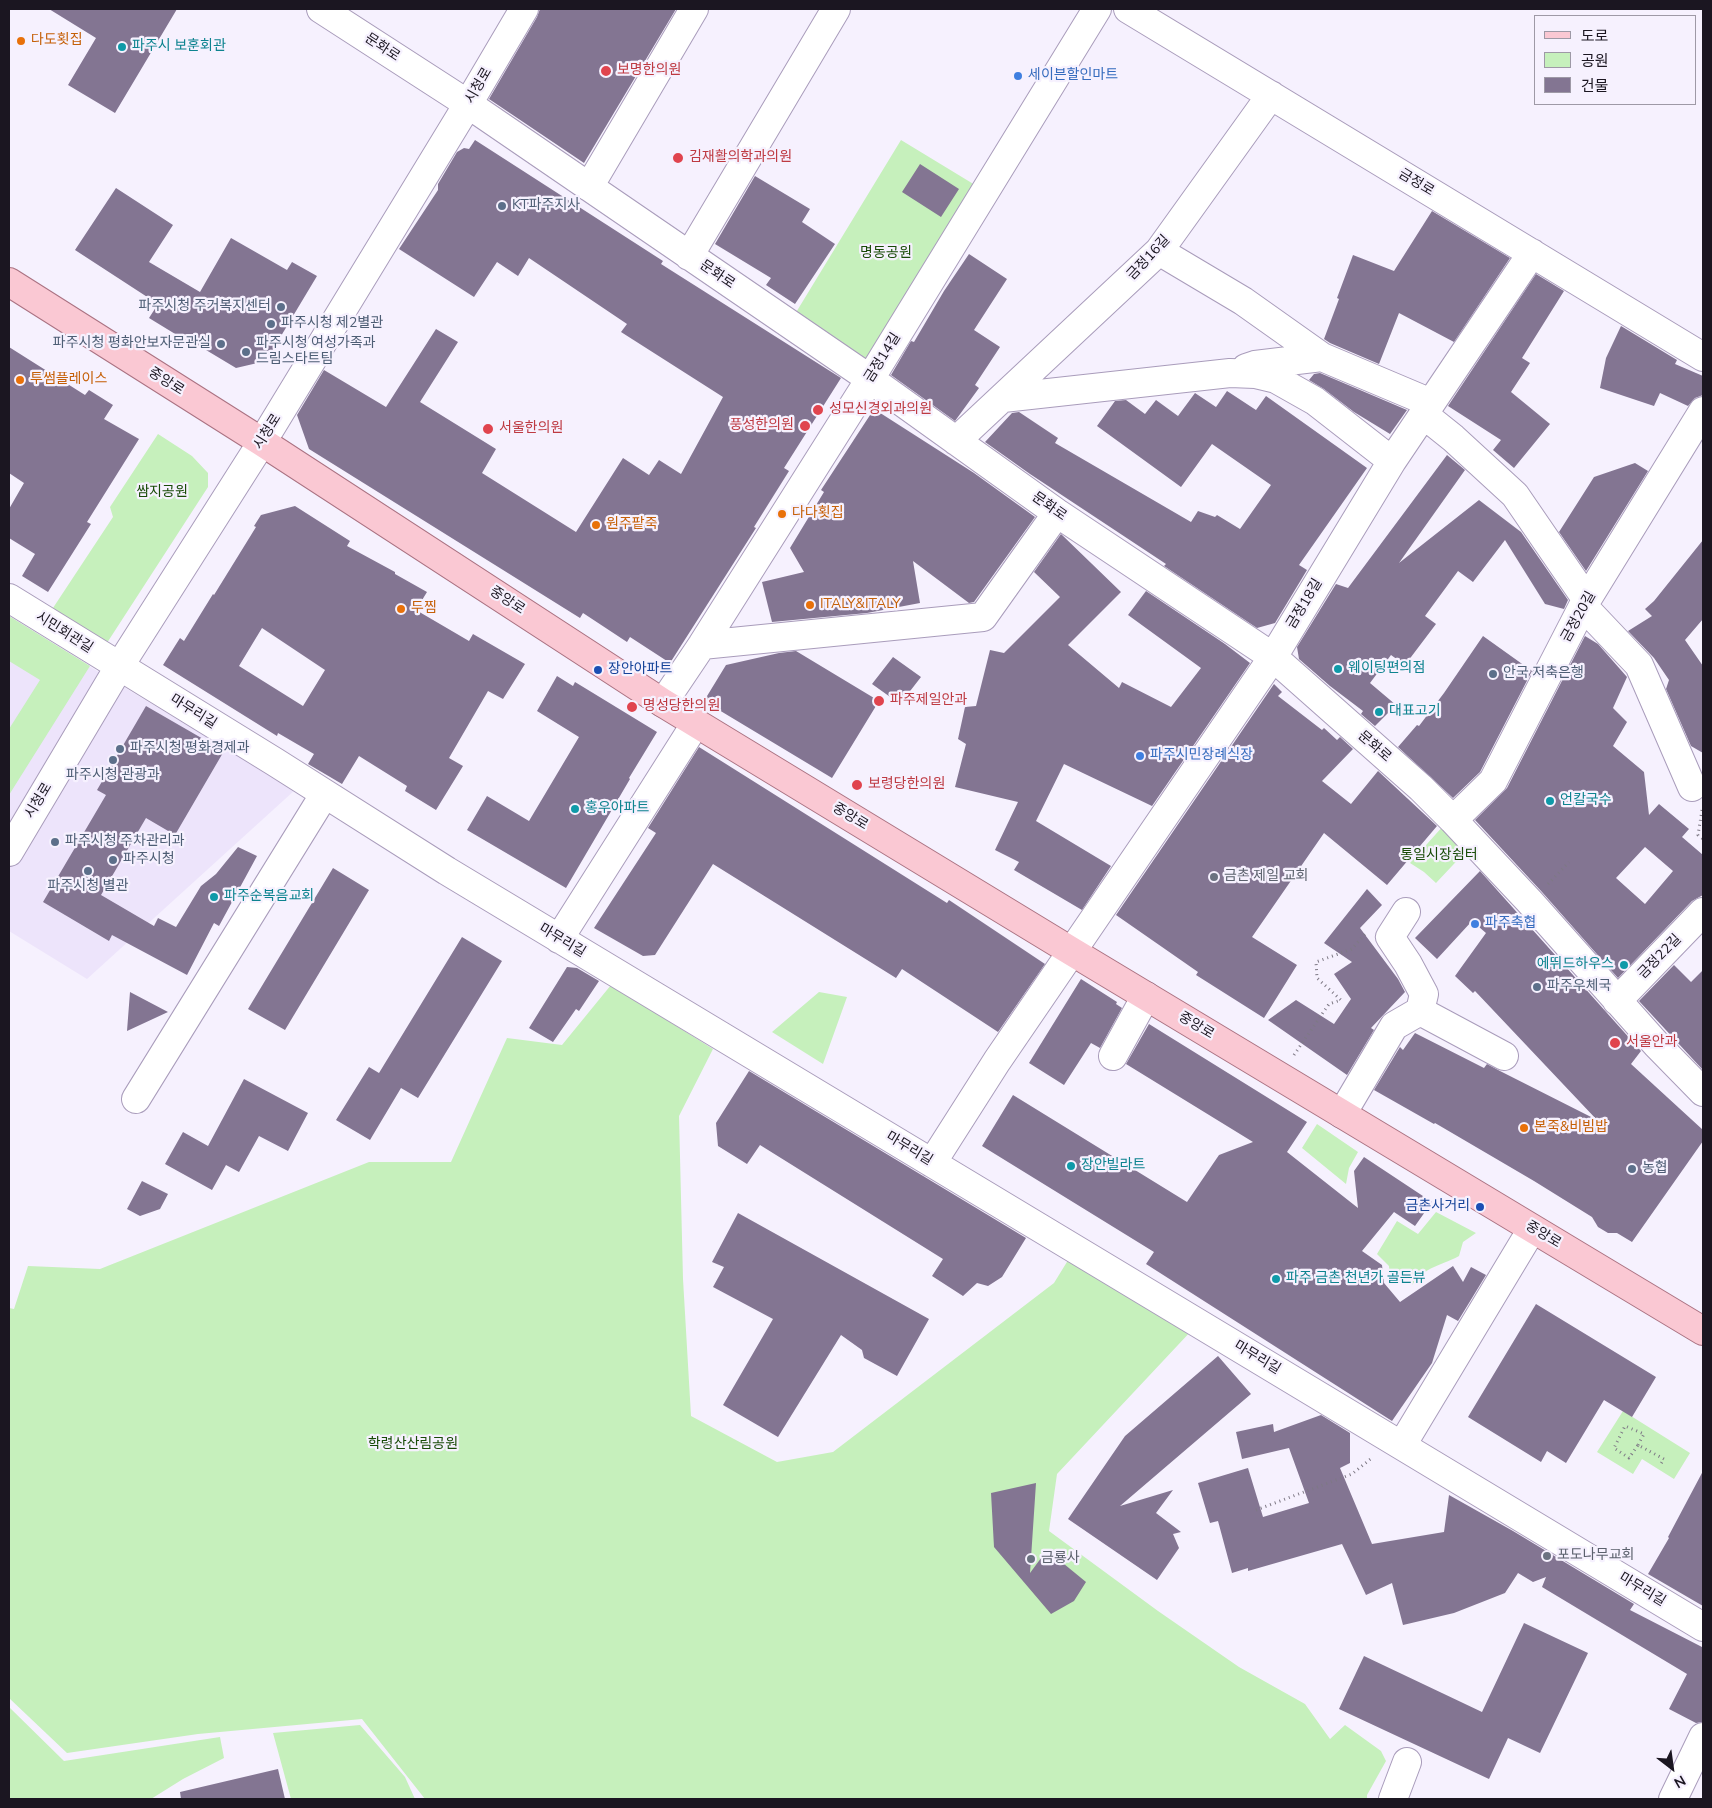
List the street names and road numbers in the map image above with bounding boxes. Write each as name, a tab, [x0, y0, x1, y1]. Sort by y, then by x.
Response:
street label: 문화로	[361, 30, 403, 66]
street label: 시청로	[462, 65, 496, 107]
street label: 금정로	[1395, 166, 1437, 200]
street label: 금정16길	[1124, 232, 1174, 284]
street label: 문화로	[696, 257, 738, 293]
street label: 금정14길	[861, 330, 905, 386]
street label: 중앙로	[145, 365, 187, 399]
street label: 시청로	[251, 411, 285, 453]
street label: 문화로	[1028, 489, 1070, 525]
street label: 금정18길	[1284, 576, 1326, 632]
street label: 중앙로	[486, 583, 528, 619]
street label: 금정20길	[1558, 589, 1600, 645]
street label: 시민회관길	[32, 609, 96, 657]
street label: 마무리길	[167, 691, 219, 733]
street label: 문화로	[1354, 728, 1394, 766]
street label: 시청로	[22, 780, 56, 822]
street label: 중앙로	[829, 800, 871, 834]
street label: 마무리길	[536, 921, 588, 961]
street label: 금정22길	[1635, 931, 1685, 983]
street label: 중앙로	[1175, 1009, 1217, 1043]
street label: 마무리길	[883, 1129, 935, 1169]
street label: 중앙로	[1522, 1218, 1564, 1252]
street label: 마무리길	[1231, 1338, 1283, 1378]
street label: 마무리길	[1616, 1570, 1668, 1610]

